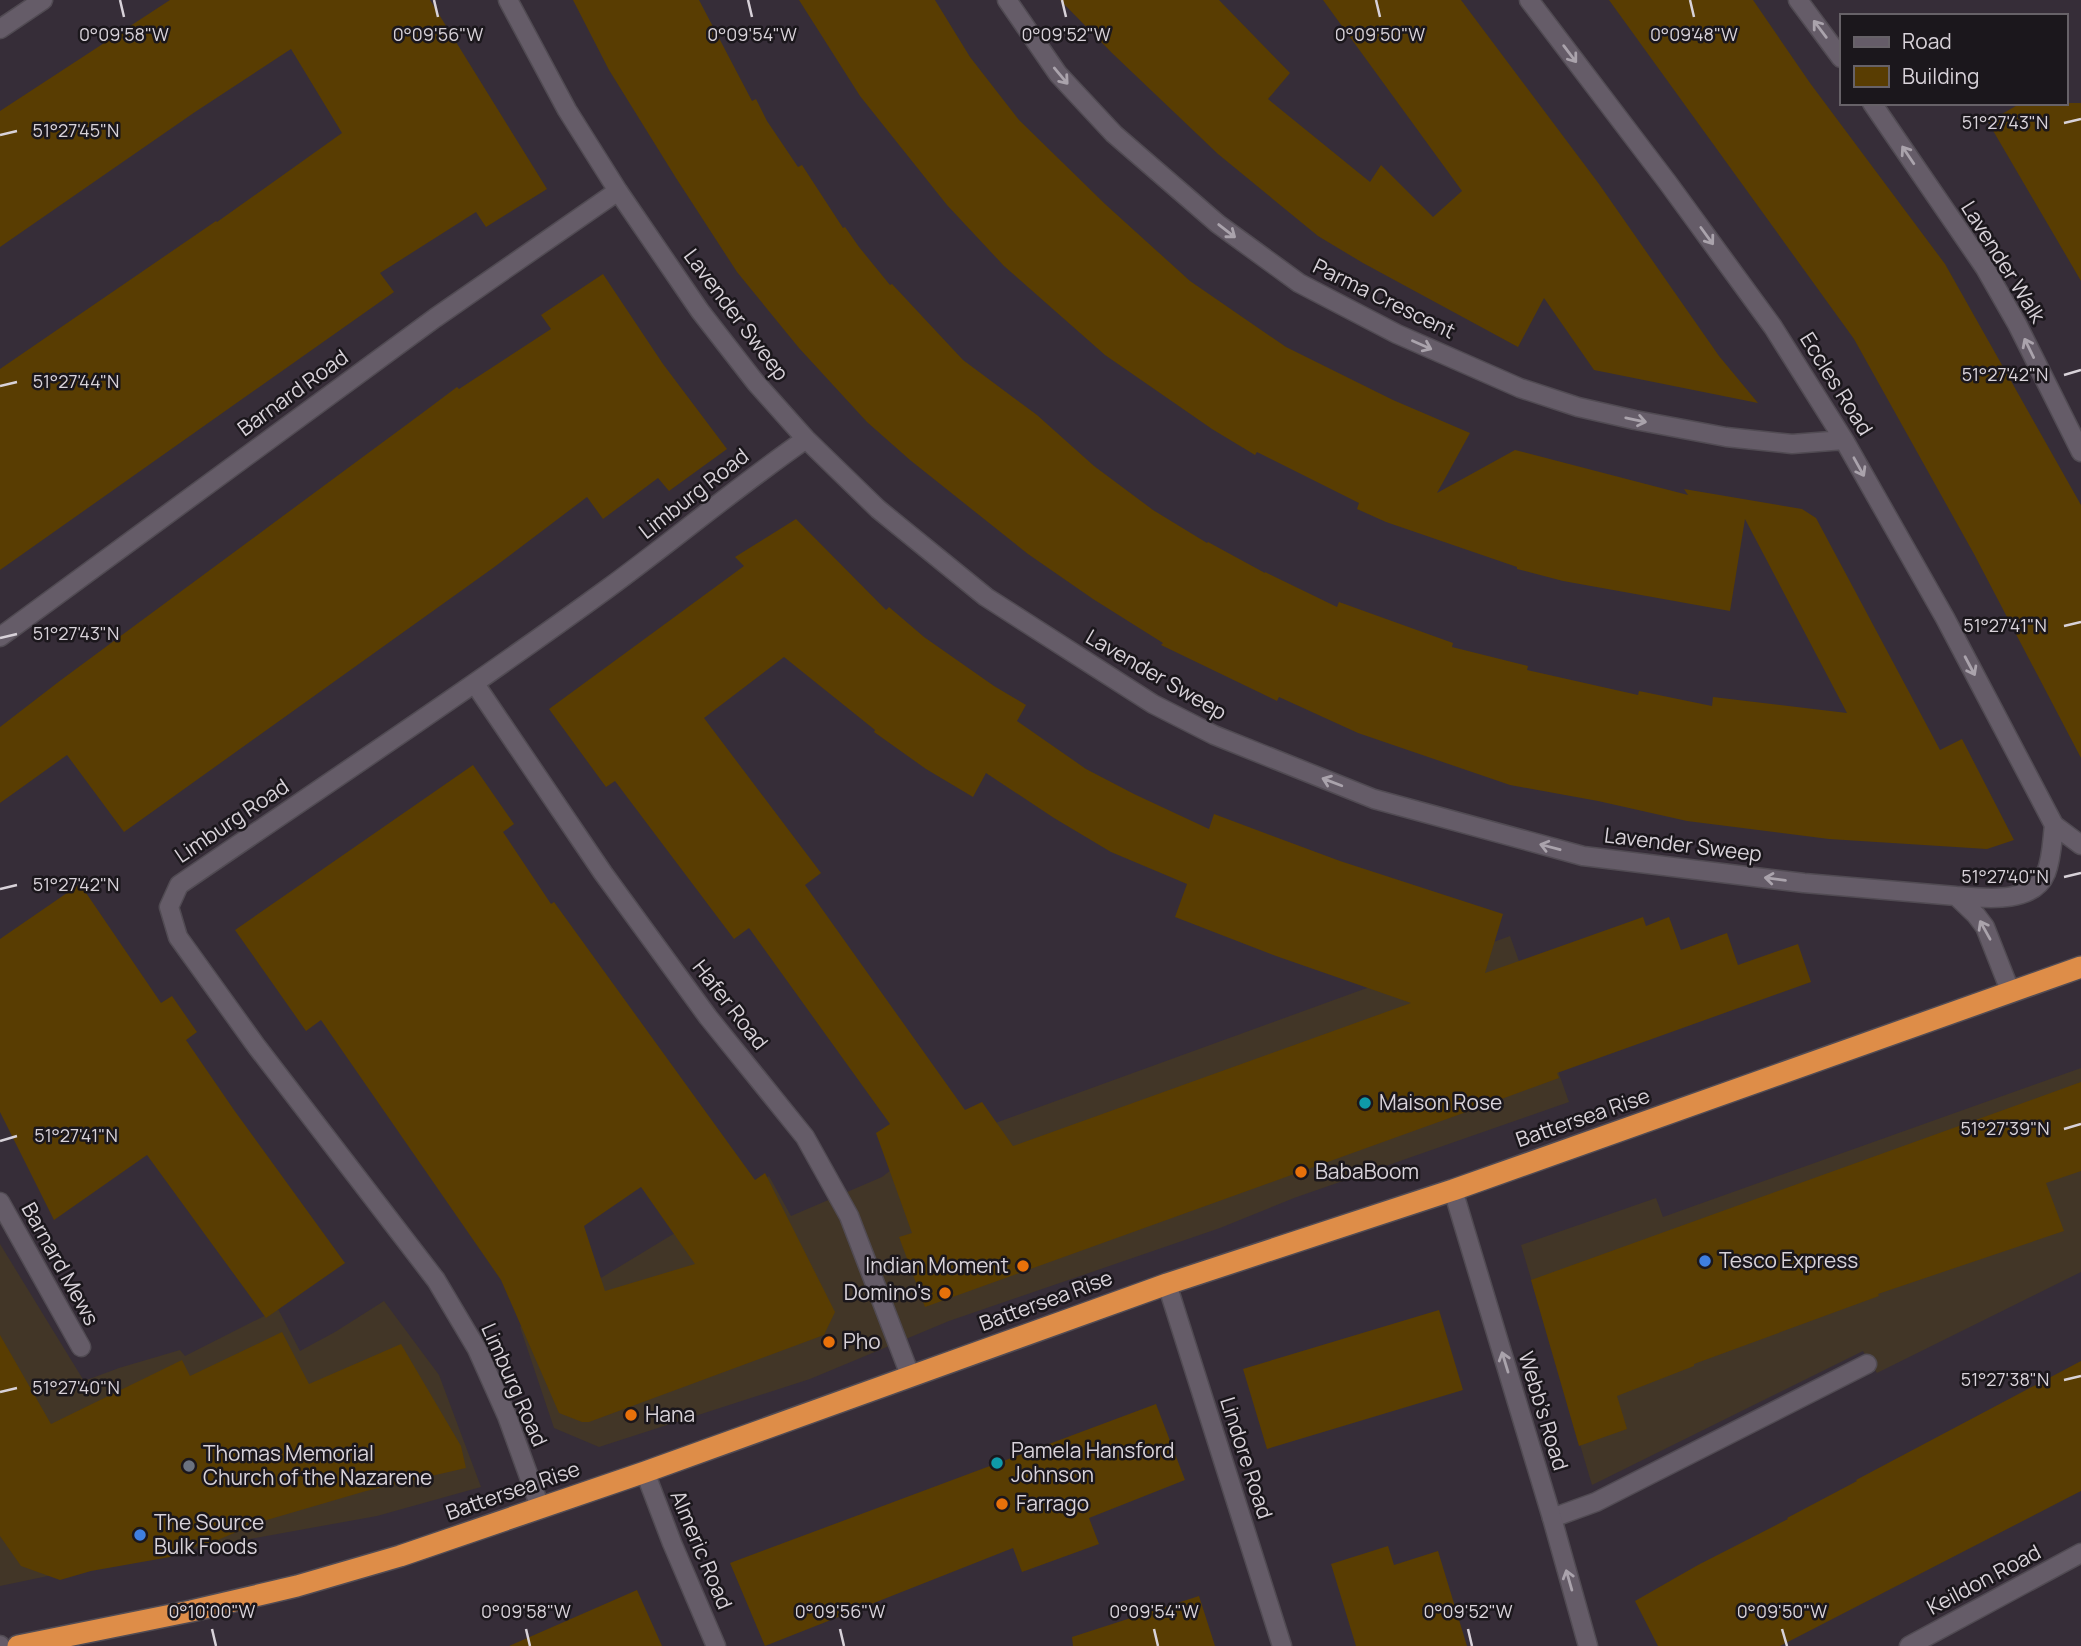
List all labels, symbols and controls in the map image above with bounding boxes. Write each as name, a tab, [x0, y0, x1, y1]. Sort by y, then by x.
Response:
legend	[1840, 14, 2067, 105]
one-way arrow	[1812, 20, 1827, 39]
text: 0°09'58"W	[79, 22, 169, 46]
text: 0°09'56"W	[393, 22, 483, 46]
text: 0°09'54"W	[707, 22, 797, 46]
text: 0°09'52"W	[1021, 22, 1111, 46]
text: 0°09'50"W	[1335, 22, 1425, 46]
text: 0°09'48"W	[1650, 22, 1738, 46]
text: Road	[1902, 27, 1952, 55]
one-way arrow	[1563, 45, 1578, 63]
text: Building	[1902, 62, 1979, 90]
one-way arrow	[1053, 66, 1069, 84]
text: 51°27'43"N	[1962, 110, 2048, 134]
text: 51°27'45"N	[33, 118, 119, 142]
one-way arrow	[1900, 146, 1915, 165]
street label: Lavender Walk	[1955, 195, 2053, 328]
one-way arrow	[1217, 223, 1235, 238]
one-way arrow	[1700, 226, 1714, 245]
street label: Lavender Sweep	[678, 243, 796, 386]
street label: Parma Crescent	[1309, 252, 1460, 345]
street label: Eccles Road	[1794, 327, 1880, 440]
one-way arrow	[2021, 338, 2035, 359]
one-way arrow	[1411, 339, 1433, 352]
street label: Barnard Road	[232, 343, 353, 442]
text: 51°27'42"N	[1962, 362, 2048, 386]
text: 51°27'44"N	[33, 369, 119, 393]
one-way arrow	[1624, 414, 1647, 428]
street label: Limburg Road	[633, 442, 754, 545]
one-way arrow	[1852, 456, 1866, 476]
text: 51°27'41"N	[1963, 613, 2047, 637]
text: 51°27'43"N	[33, 621, 119, 645]
street label: Lavender Sweep	[1081, 622, 1232, 726]
one-way arrow	[1963, 655, 1977, 675]
street label: Limburg Road	[169, 772, 294, 869]
one-way arrow	[1321, 775, 1343, 788]
street label: Lavender Sweep	[1603, 820, 1763, 868]
one-way arrow	[1539, 840, 1561, 853]
text: 51°27'40"N	[1961, 864, 2049, 888]
text: 51°27'42"N	[33, 872, 119, 896]
one-way arrow	[1764, 873, 1786, 886]
one-way arrow	[1978, 920, 1992, 940]
street label: Hafer Road	[687, 954, 775, 1055]
street label: Battersea Rise	[1512, 1081, 1653, 1153]
place label: Maison Rose	[1379, 1088, 1502, 1116]
marker: Maison Rose	[1357, 1095, 1373, 1111]
text: 51°27'39"N	[1960, 1116, 2050, 1140]
text: 51°27'41"N	[34, 1123, 118, 1147]
place label: BabaBoom	[1315, 1157, 1419, 1185]
marker: BabaBoom	[1293, 1164, 1309, 1180]
street label: Barnard Mews	[16, 1197, 106, 1330]
place label: Tesco Express	[1719, 1246, 1858, 1274]
place label: Indian Moment	[865, 1251, 1009, 1279]
marker: Tesco Express	[1697, 1253, 1713, 1269]
marker: Indian Moment	[1015, 1258, 1031, 1274]
street label: Battersea Rise	[975, 1263, 1116, 1337]
place label: Domino's	[844, 1278, 931, 1306]
marker: Domino's	[937, 1285, 953, 1301]
street label: Limburg Road	[475, 1319, 555, 1451]
place label: Pho	[843, 1327, 881, 1355]
marker: Pho	[821, 1334, 837, 1350]
street label: Webb's Road	[1513, 1348, 1575, 1474]
one-way arrow	[1497, 1351, 1510, 1373]
text: 51°27'38"N	[1961, 1367, 2049, 1391]
text: 51°27'40"N	[32, 1375, 120, 1399]
street label: Lindore Road	[1214, 1393, 1280, 1522]
place label: Hana	[645, 1400, 695, 1428]
marker: Hana	[623, 1407, 639, 1423]
place label: Pamela Hansford Johnson	[1011, 1436, 1174, 1488]
place label: Thomas Memorial Church of the Nazarene	[203, 1439, 432, 1491]
street label: Battersea Rise	[442, 1454, 583, 1526]
marker: Pamela Hansford Johnson	[989, 1455, 1005, 1471]
marker: Thomas Memorial Church of the Nazarene	[181, 1458, 197, 1474]
street label: Almeric Road	[664, 1486, 739, 1613]
place label: Farrago	[1016, 1489, 1089, 1517]
marker: Farrago	[994, 1496, 1010, 1512]
place label: The Source Bulk Foods	[154, 1508, 264, 1560]
marker: The Source Bulk Foods	[132, 1527, 148, 1543]
street label: Keildon Road	[1922, 1537, 2045, 1621]
one-way arrow	[1562, 1570, 1575, 1592]
text: 0°10'00"W	[169, 1599, 256, 1623]
text: 0°09'58"W	[481, 1599, 571, 1623]
text: 0°09'56"W	[795, 1599, 885, 1623]
text: 0°09'54"W	[1109, 1599, 1199, 1623]
text: 0°09'52"W	[1423, 1599, 1513, 1623]
text: 0°09'50"W	[1737, 1599, 1827, 1623]

